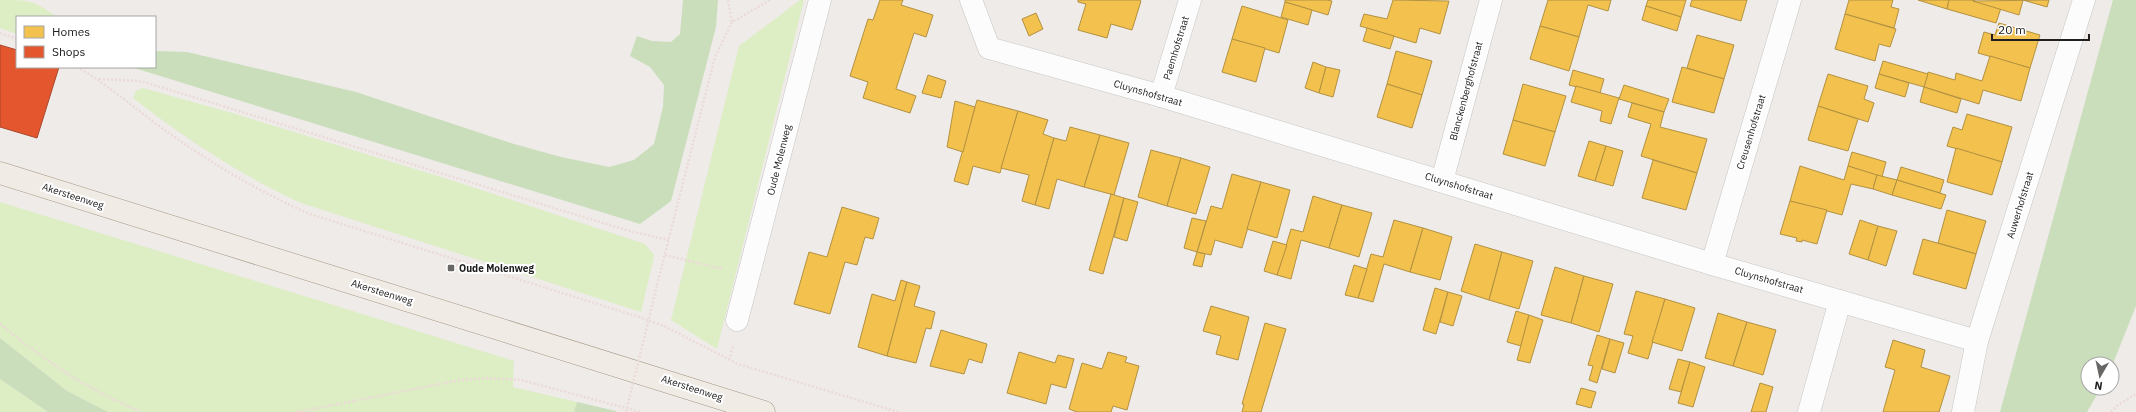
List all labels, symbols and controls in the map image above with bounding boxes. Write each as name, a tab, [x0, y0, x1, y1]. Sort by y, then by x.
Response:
street label: Paemhofstraat	[1160, 14, 1192, 82]
legend	[16, 16, 156, 68]
scale bar	[1992, 16, 2089, 42]
text: 20 m	[1998, 22, 2026, 37]
text: Homes	[52, 24, 90, 39]
street label: Blanckenberghofstraat	[1446, 40, 1486, 142]
text: Shops	[52, 44, 85, 59]
street label: Cluynshofstraat	[1112, 77, 1184, 109]
street label: Creusenhofstraat	[1733, 93, 1769, 171]
street label: Oude Molenweg	[764, 123, 794, 197]
street label: Cluynshofstraat	[1423, 169, 1495, 203]
street label: Auwerhofstraat	[2004, 169, 2037, 240]
street label: Akersteenweg	[41, 180, 106, 212]
place label: Oude Molenweg	[459, 262, 534, 275]
marker: Oude Molenweg	[446, 263, 456, 273]
street label: Cluynshofstraat	[1733, 264, 1805, 296]
street label: Akersteenweg	[350, 276, 415, 308]
north arrow	[2080, 356, 2120, 396]
street label: Akersteenweg	[660, 372, 725, 404]
text: N	[2093, 378, 2103, 393]

